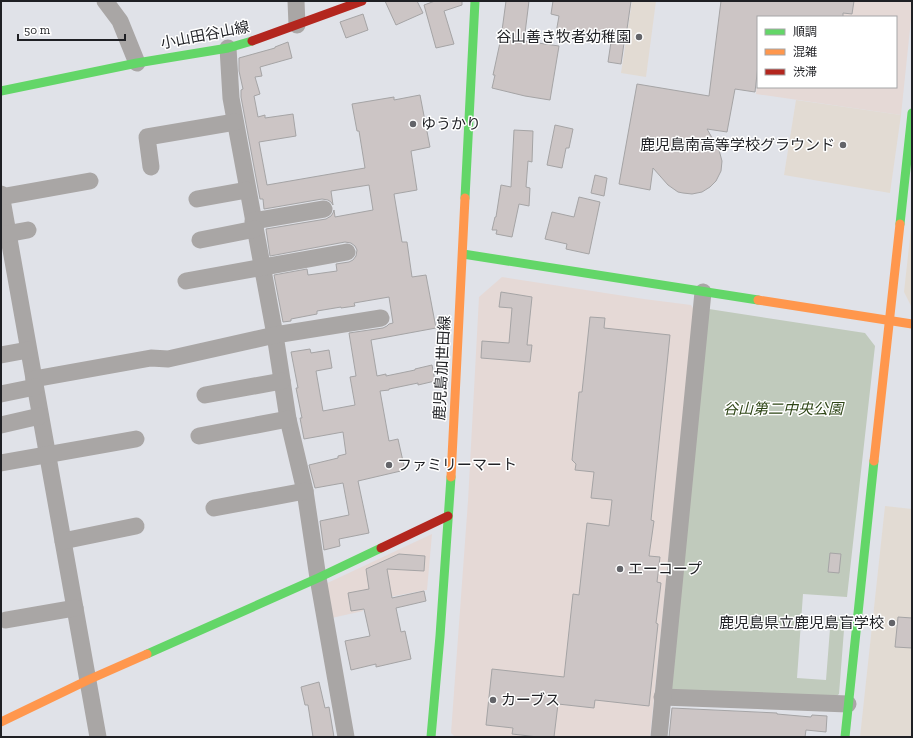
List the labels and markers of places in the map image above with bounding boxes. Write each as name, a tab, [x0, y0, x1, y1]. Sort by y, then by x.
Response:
place label: 谷山善き牧者幼稚園	[496, 28, 631, 46]
marker: 谷山善き牧者幼稚園	[634, 32, 644, 42]
place label: ゆうかり	[421, 115, 481, 133]
marker: ゆうかり	[408, 119, 418, 129]
place label: 鹿児島南高等学校グラウンド	[640, 136, 835, 154]
marker: 鹿児島南高等学校グラウンド	[838, 140, 848, 150]
place label: ファミリーマート	[397, 456, 517, 474]
marker: ファミリーマート	[384, 460, 394, 470]
place label: エーコープ	[628, 560, 702, 578]
marker: エーコープ	[615, 564, 625, 574]
place label: 鹿児島県立鹿児島盲学校	[719, 614, 884, 632]
marker: 鹿児島県立鹿児島盲学校	[887, 618, 897, 628]
place label: カーブス	[501, 691, 560, 709]
marker: カーブス	[488, 695, 498, 705]

